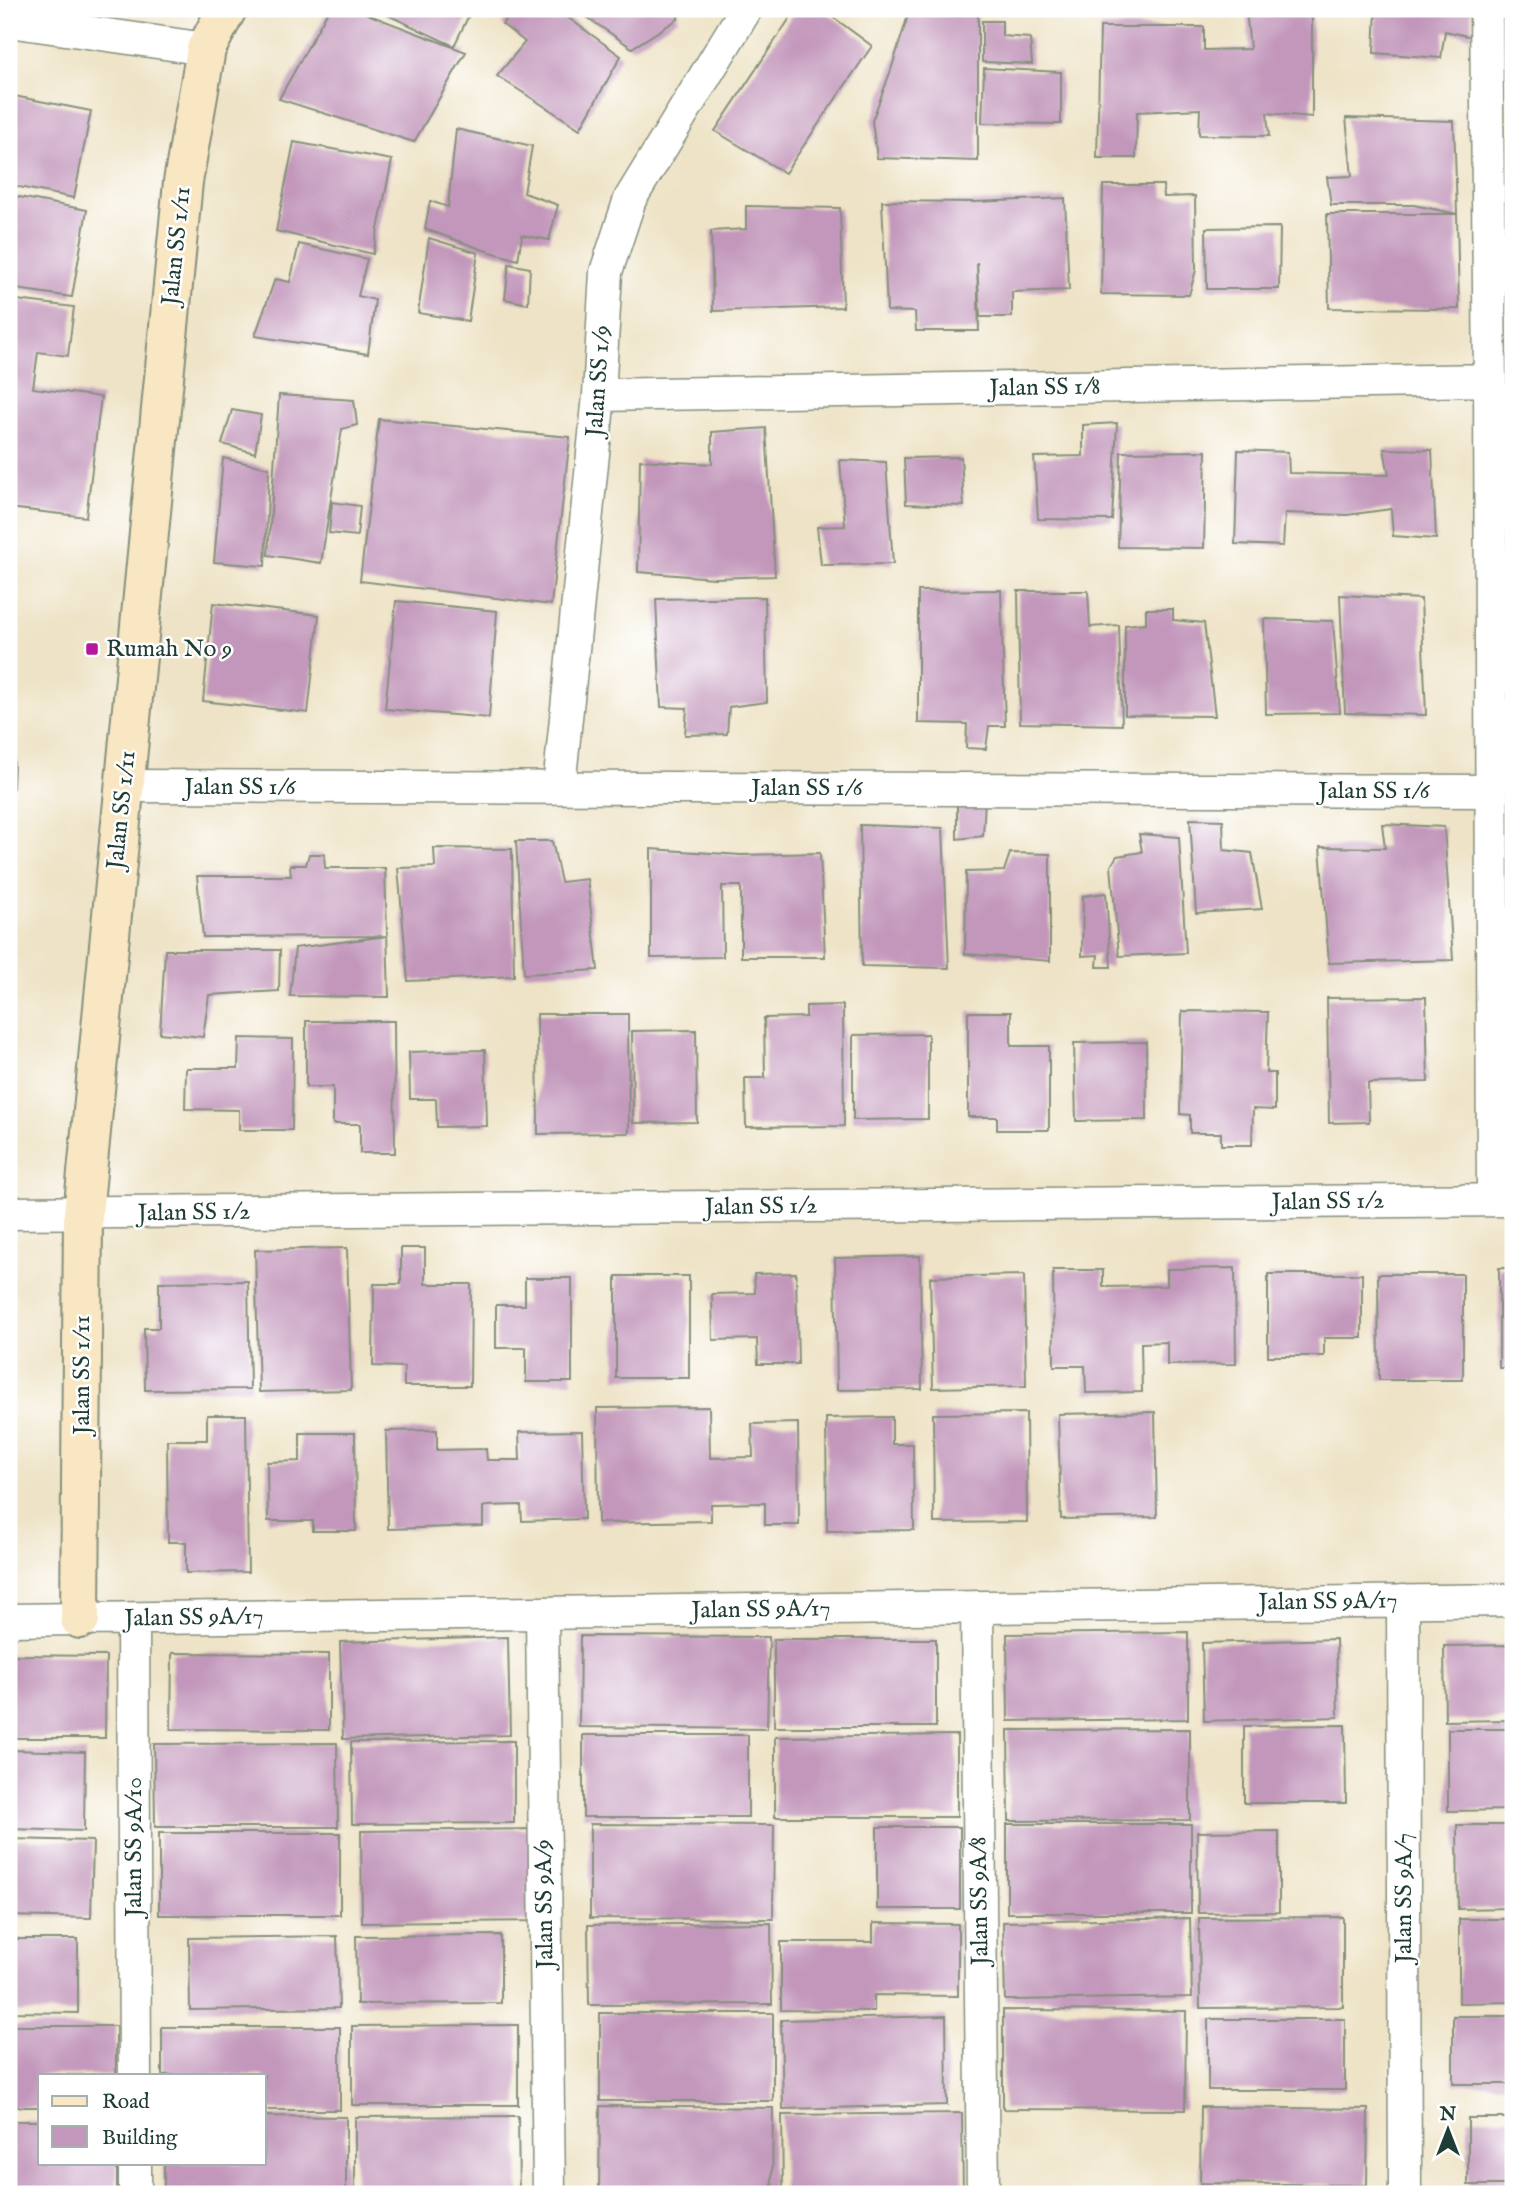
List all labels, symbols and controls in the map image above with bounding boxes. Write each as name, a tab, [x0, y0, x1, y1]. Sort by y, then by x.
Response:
street label: Jalan SS 1/11	[155, 185, 199, 310]
street label: Jalan SS 1/9	[579, 324, 618, 441]
street label: Jalan SS 1/8	[986, 372, 1101, 405]
place label: Rumah No 9	[106, 634, 232, 665]
marker: Rumah No 9	[84, 641, 100, 657]
street label: Jalan SS 1/11	[100, 749, 144, 874]
street label: Jalan SS 1/6	[181, 772, 297, 803]
street label: Jalan SS 1/6	[748, 773, 864, 804]
street label: Jalan SS 1/6	[1315, 776, 1431, 807]
street label: Jalan SS 1/2	[1268, 1186, 1385, 1219]
street label: Jalan SS 1/2	[701, 1191, 818, 1224]
street label: Jalan SS 1/2	[134, 1197, 251, 1230]
street label: Jalan SS 1/11	[67, 1315, 98, 1438]
street label: Jalan SS 9A/17	[1255, 1585, 1398, 1619]
street label: Jalan SS 9A/17	[688, 1593, 831, 1627]
street label: Jalan SS 9A/17	[121, 1601, 264, 1635]
street label: Jalan SS 9A/10	[119, 1777, 150, 1920]
street label: Jalan SS 9A/7	[1389, 1833, 1420, 1966]
street label: Jalan SS 9A/8	[963, 1836, 997, 1969]
street label: Jalan SS 9A/9	[528, 1839, 562, 1972]
legend	[38, 2074, 266, 2164]
text: Road	[102, 2089, 150, 2116]
north arrow	[1414, 2094, 1484, 2164]
text: N	[1439, 2103, 1457, 2127]
text: Building	[102, 2125, 178, 2152]

